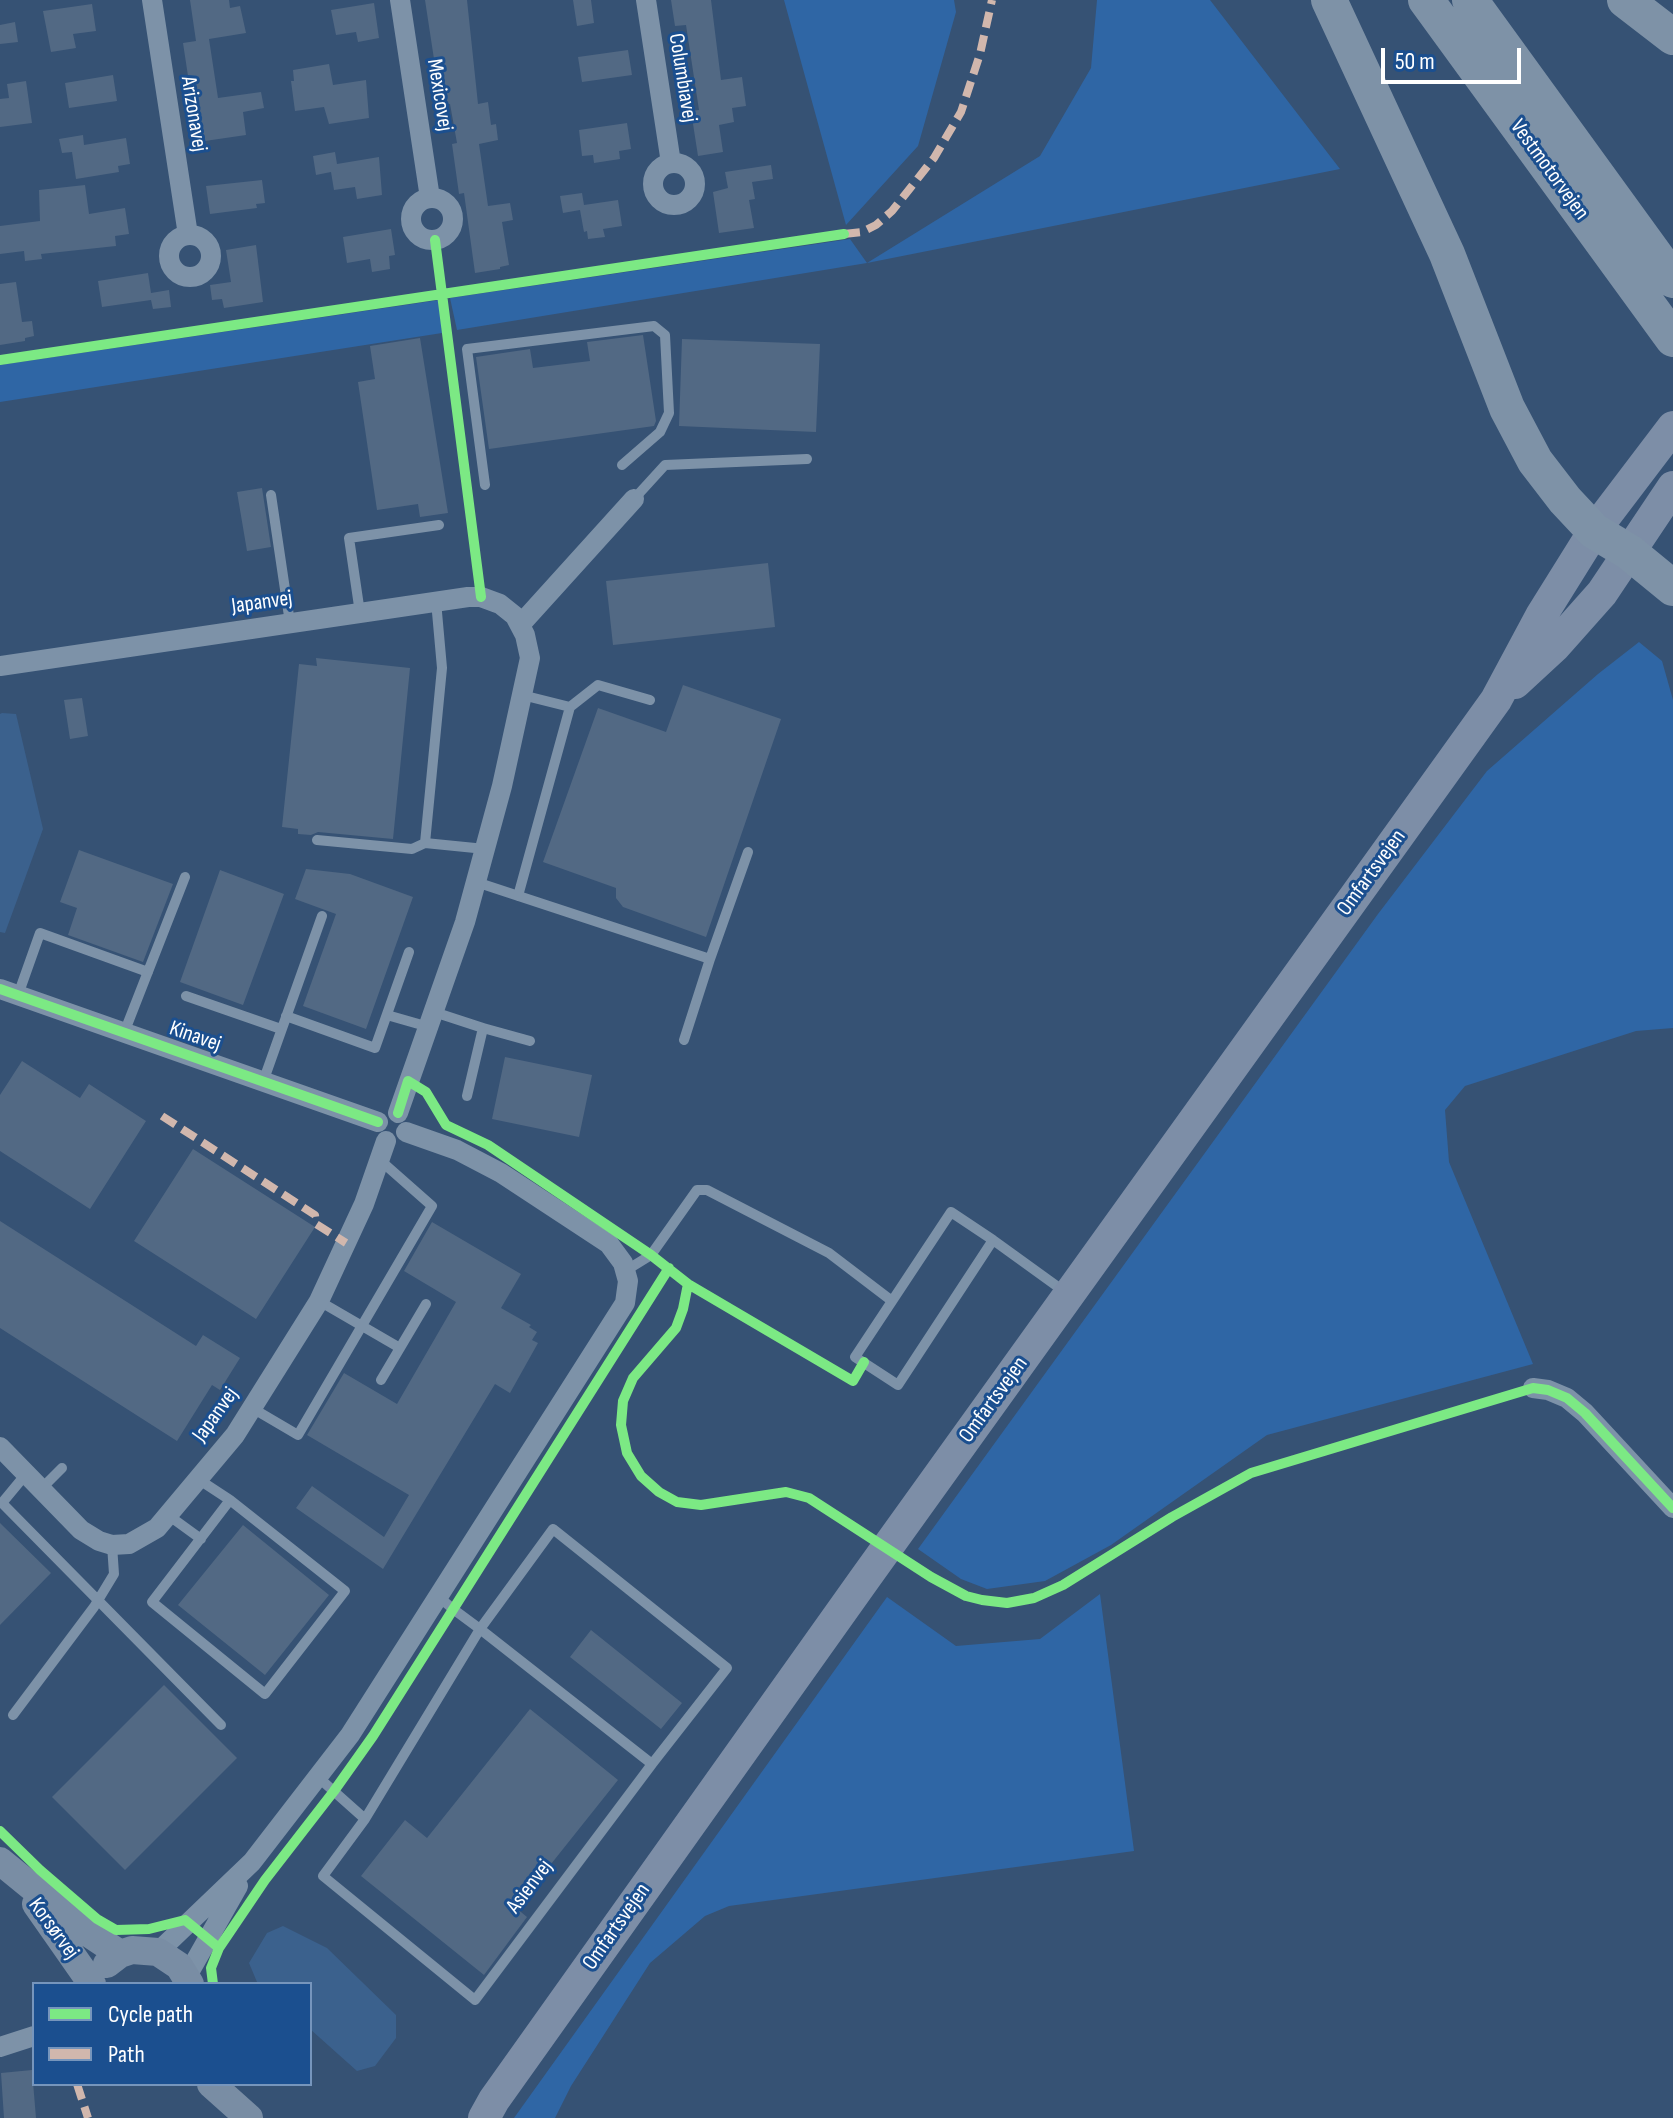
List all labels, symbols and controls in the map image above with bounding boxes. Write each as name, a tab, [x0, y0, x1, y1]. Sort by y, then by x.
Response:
street label: Columbiavej	[662, 32, 702, 124]
scale bar	[1385, 32, 1525, 82]
text: 50 m	[1395, 47, 1435, 76]
street label: Mexicovej	[420, 57, 458, 133]
street label: Arizonavej	[174, 74, 212, 154]
street label: Vestmotorvejen	[1504, 115, 1594, 225]
street label: Japanvej	[230, 586, 294, 620]
street label: Omfartsvejen	[1332, 825, 1412, 921]
street label: Kinavej	[166, 1016, 224, 1058]
street label: Omfartsvejen	[954, 1352, 1034, 1448]
street label: Japanvej	[187, 1383, 245, 1447]
street label: Asienvej	[501, 1855, 559, 1919]
street label: Omfartsvejen	[578, 1879, 656, 1975]
street label: Korsørvej	[22, 1893, 84, 1965]
legend	[32, 1982, 312, 2086]
text: Cycle path	[108, 2000, 193, 2029]
text: Path	[108, 2040, 145, 2069]

